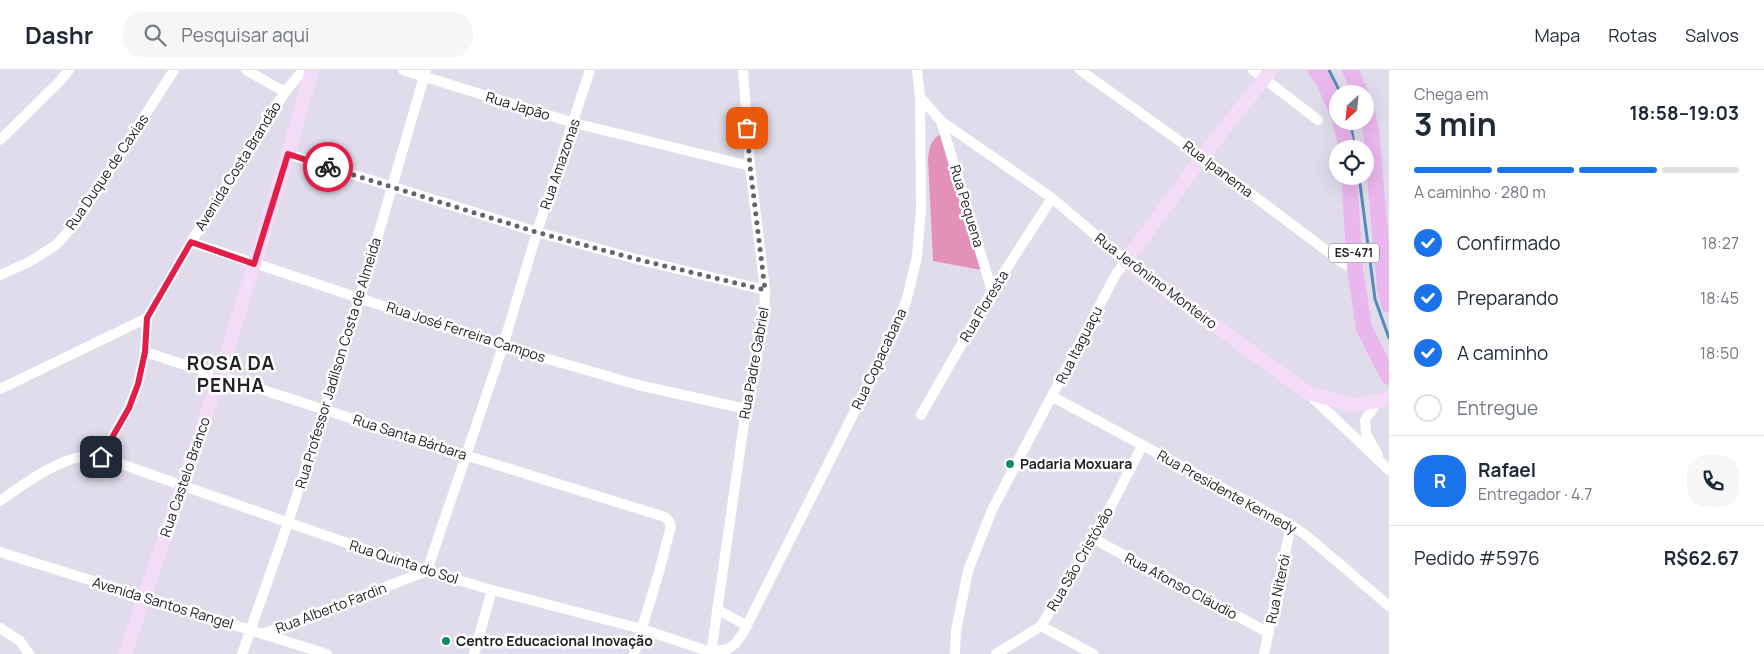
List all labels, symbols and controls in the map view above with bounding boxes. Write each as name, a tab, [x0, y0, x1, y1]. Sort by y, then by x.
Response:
search box	[123, 12, 473, 57]
text: Dashr	[25, 18, 93, 51]
icon: search	[141, 21, 169, 49]
text: Pesquisar aqui	[181, 22, 309, 48]
text: Mapa	[1534, 23, 1580, 47]
text: Rotas	[1608, 23, 1657, 47]
text: Salvos	[1685, 23, 1739, 47]
text: Chega em	[1414, 83, 1489, 105]
north arrow	[1329, 85, 1374, 130]
map controls	[1329, 85, 1374, 185]
street label: Rua Japão	[484, 87, 553, 124]
street label: Avenida Costa Brandão	[190, 97, 285, 234]
text: 18:58–19:03	[1629, 100, 1739, 126]
text: 3 min	[1414, 102, 1497, 146]
pin	[726, 107, 768, 149]
street label: Rua Duque de Caxias	[61, 110, 152, 233]
icon: bag	[733, 114, 761, 142]
street label: Rua Amazonas	[535, 116, 584, 212]
street label: Rua Ipanema	[1179, 136, 1257, 201]
button: locate	[1329, 140, 1374, 185]
courier	[303, 142, 353, 192]
icon: bike	[314, 153, 342, 181]
street label: Rua Pequena	[946, 162, 989, 249]
text: A caminho · 280 m	[1414, 181, 1546, 203]
street label: Rua Jerônimo Monteiro	[1091, 228, 1221, 333]
icon: check	[1414, 229, 1442, 257]
text: Confirmado	[1457, 230, 1561, 256]
text: 18:27	[1702, 232, 1739, 254]
street label: Rua Professor Jadilson Costa de Almeida	[290, 235, 385, 491]
road number: ES-471	[1329, 244, 1379, 262]
street label: Rua Floresta	[955, 266, 1012, 345]
icon: check	[1414, 284, 1442, 312]
text: Preparando	[1457, 285, 1559, 311]
text: 18:45	[1700, 287, 1739, 309]
street label: Rua José Ferreira Campos	[384, 297, 548, 366]
street label: Rua Itaguaçu	[1051, 303, 1106, 387]
street label: Rua Padre Gabriel	[734, 305, 773, 420]
street label: Rua Copacabana	[847, 305, 910, 413]
icon: check	[1414, 339, 1442, 367]
text: A caminho	[1457, 340, 1548, 366]
text: 18:50	[1700, 342, 1739, 364]
district label: ROSA DA PENHA	[187, 350, 275, 398]
text: Entregue	[1457, 395, 1538, 421]
street label: Rua Santa Bárbara	[351, 409, 470, 464]
street label: Rua Castelo Branco	[155, 414, 214, 539]
pin	[80, 436, 122, 478]
icon: home	[87, 443, 115, 471]
street label: Rua Presidente Kennedy	[1154, 445, 1301, 538]
place label: Padaria Moxuara	[1020, 454, 1132, 473]
button: phone	[1687, 455, 1739, 507]
text: Rafael	[1478, 457, 1536, 483]
marker: Padaria Moxuara	[1004, 458, 1016, 470]
text: R	[1434, 468, 1446, 494]
text: Entregador · 4.7	[1478, 483, 1592, 505]
street label: Rua São Cristóvão	[1042, 503, 1117, 614]
street label: Rua Quinta do Sol	[347, 535, 461, 588]
text: Pedido #5976	[1414, 545, 1540, 571]
text: R$62.67	[1664, 545, 1739, 571]
street label: Rua Afonso Cláudio	[1122, 548, 1241, 623]
street label: Rua Niterói	[1261, 552, 1294, 625]
street label: Avenida Santos Rangel	[90, 572, 236, 633]
street label: Rua Alberto Fardin	[273, 578, 389, 637]
place label: Centro Educacional Inovação	[456, 631, 653, 650]
marker: Centro Educacional Inovação	[440, 635, 452, 647]

